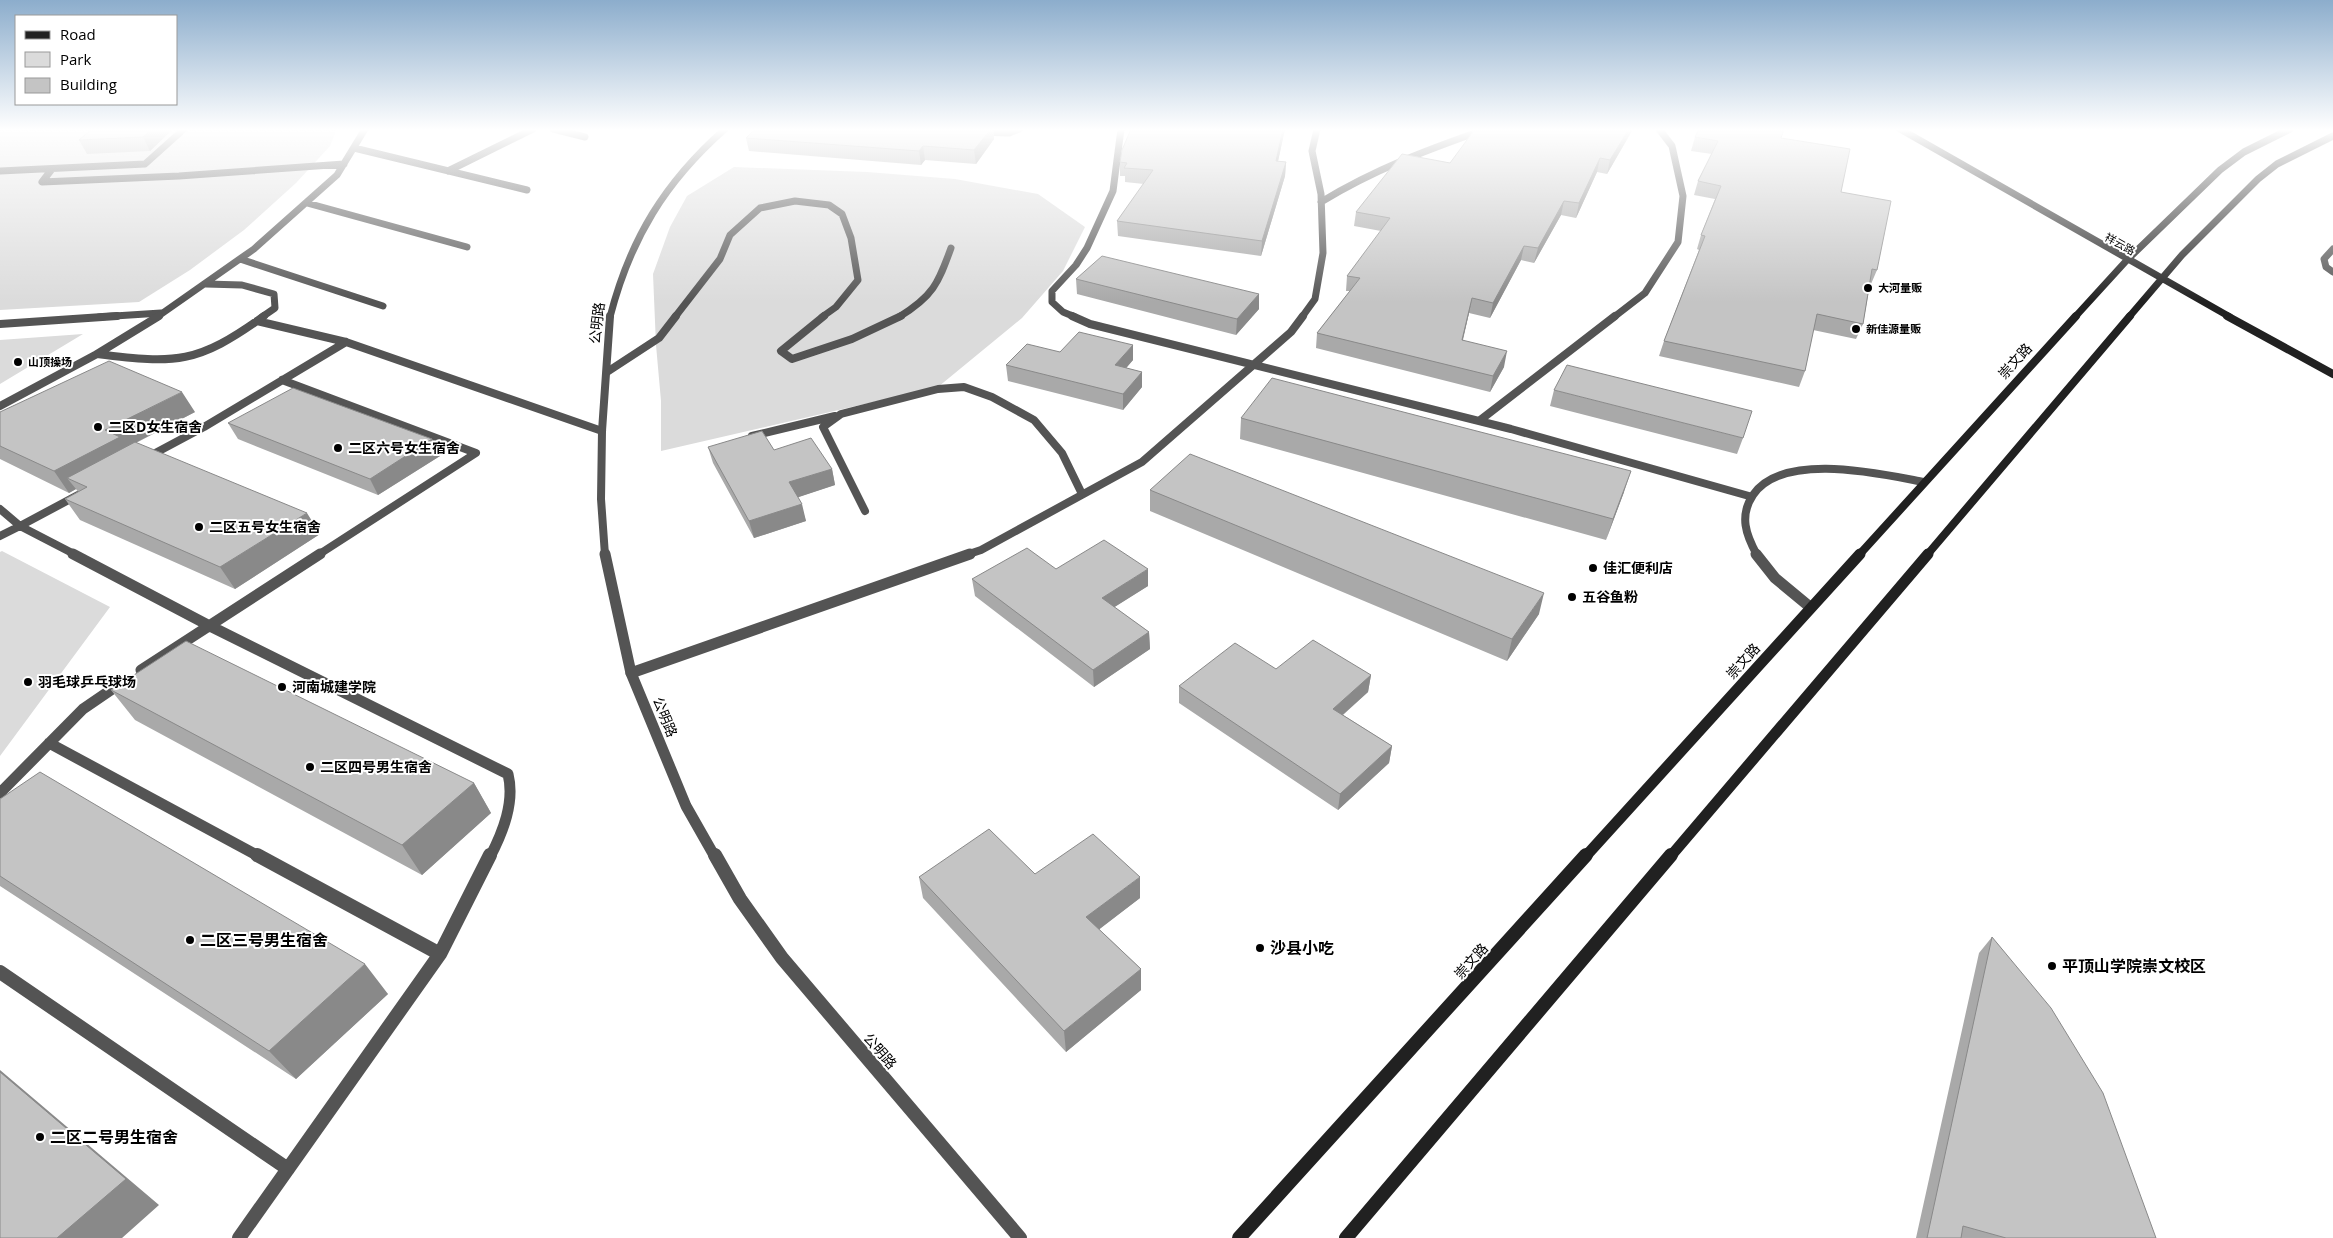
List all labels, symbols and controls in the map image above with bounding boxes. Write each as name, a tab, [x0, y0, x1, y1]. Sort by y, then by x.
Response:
legend	[15, 15, 178, 105]
text: Road	[60, 24, 96, 44]
text: Park	[60, 49, 91, 69]
text: Building	[60, 74, 117, 94]
street label: 祥云路	[2102, 229, 2138, 258]
place label: 大河量贩	[1878, 280, 1922, 295]
marker: 大河量贩	[1862, 282, 1874, 294]
street label: 公明路	[585, 301, 608, 345]
place label: 新佳源量贩	[1866, 321, 1921, 336]
marker: 新佳源量贩	[1850, 323, 1862, 335]
street label: 崇文路	[1994, 339, 2036, 383]
place label: 山顶操场	[28, 354, 72, 369]
marker: 山顶操场	[12, 356, 24, 368]
place label: 二区D女生宿舍	[108, 417, 202, 436]
marker: 二区D女生宿舍	[92, 421, 104, 433]
place label: 二区六号女生宿舍	[348, 438, 460, 457]
marker: 二区六号女生宿舍	[332, 442, 344, 454]
place label: 二区五号女生宿舍	[209, 517, 321, 536]
marker: 二区五号女生宿舍	[193, 521, 205, 533]
place label: 佳汇便利店	[1603, 558, 1673, 577]
marker: 佳汇便利店	[1587, 562, 1599, 574]
place label: 五谷鱼粉	[1582, 587, 1638, 606]
marker: 五谷鱼粉	[1566, 591, 1578, 603]
street label: 崇文路	[1722, 639, 1764, 683]
place label: 羽毛球乒乓球场	[38, 672, 136, 691]
marker: 羽毛球乒乓球场	[22, 676, 34, 688]
place label: 河南城建学院	[292, 677, 376, 696]
marker: 河南城建学院	[276, 681, 288, 693]
street label: 公明路	[649, 694, 682, 740]
place label: 二区四号男生宿舍	[320, 757, 432, 776]
marker: 二区四号男生宿舍	[304, 761, 316, 773]
place label: 二区三号男生宿舍	[200, 929, 328, 951]
marker: 二区三号男生宿舍	[184, 934, 196, 946]
place label: 沙县小吃	[1270, 937, 1334, 959]
street label: 崇文路	[1450, 939, 1492, 983]
marker: 沙县小吃	[1254, 942, 1266, 954]
place label: 平顶山学院崇文校区	[2062, 955, 2206, 977]
marker: 平顶山学院崇文校区	[2046, 960, 2058, 972]
street label: 公明路	[859, 1029, 901, 1073]
place label: 二区二号男生宿舍	[50, 1126, 178, 1148]
marker: 二区二号男生宿舍	[34, 1131, 46, 1143]

